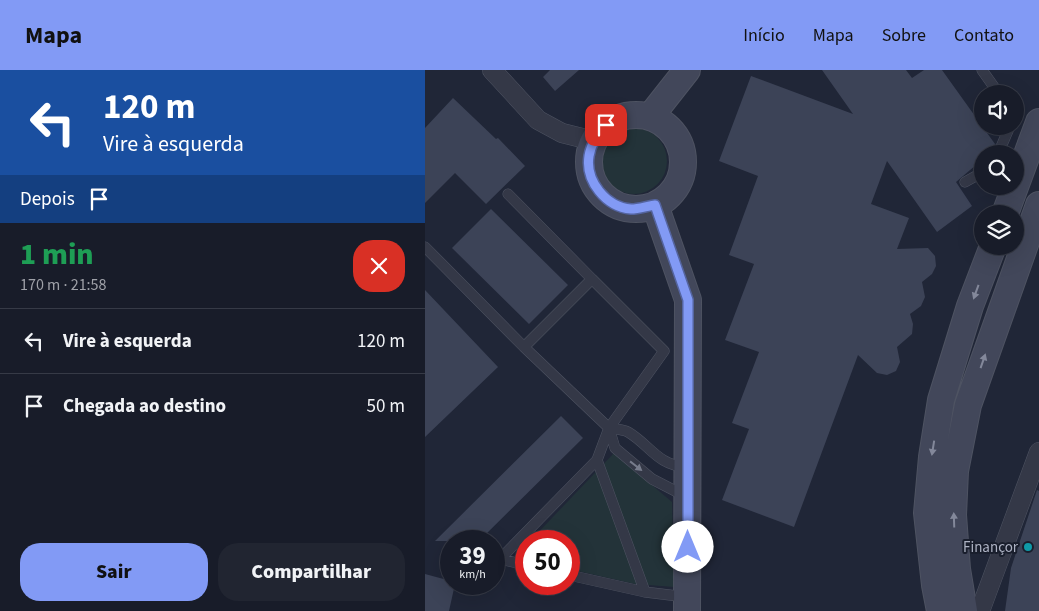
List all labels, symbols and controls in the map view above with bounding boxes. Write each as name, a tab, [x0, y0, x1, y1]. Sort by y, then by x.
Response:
text: Mapa	[25, 18, 82, 53]
text: Início	[743, 23, 785, 48]
text: Mapa	[813, 23, 854, 48]
text: Sobre	[882, 23, 926, 48]
text: Contato	[954, 23, 1014, 48]
text: 120 m	[103, 82, 195, 132]
map controls	[974, 85, 1024, 255]
button: sound	[974, 85, 1024, 135]
icon: left	[20, 90, 85, 155]
pin	[585, 104, 627, 146]
icon: arrive	[592, 111, 620, 139]
text: Vire à esquerda	[103, 128, 244, 160]
button: search	[974, 145, 1024, 195]
icon: arrive	[85, 185, 113, 213]
text: Depois	[20, 186, 75, 213]
button: layers	[974, 205, 1024, 255]
text: 1 min	[20, 233, 94, 276]
button: close	[353, 240, 405, 292]
text: 170 m · 21:58	[20, 274, 107, 296]
one-way arrow	[971, 285, 979, 299]
icon: left	[20, 327, 48, 355]
text: Vire à esquerda	[63, 328, 192, 355]
text: 120 m	[357, 328, 405, 355]
one-way arrow	[980, 354, 987, 369]
icon: arrive	[20, 392, 48, 420]
text: Chegada ao destino	[63, 393, 226, 420]
text: 50 m	[367, 393, 405, 420]
one-way arrow	[929, 441, 937, 457]
one-way arrow	[629, 461, 643, 471]
one-way arrow	[949, 512, 957, 528]
position arrow	[661, 520, 713, 572]
speed limit sign: 50	[515, 530, 580, 595]
place label: Finançor	[963, 537, 1019, 558]
text: 39	[459, 538, 486, 574]
marker: Finançor	[1022, 541, 1034, 553]
button: Sair	[20, 543, 208, 601]
button: Compartilhar	[218, 543, 405, 601]
text: km/h	[459, 566, 486, 583]

